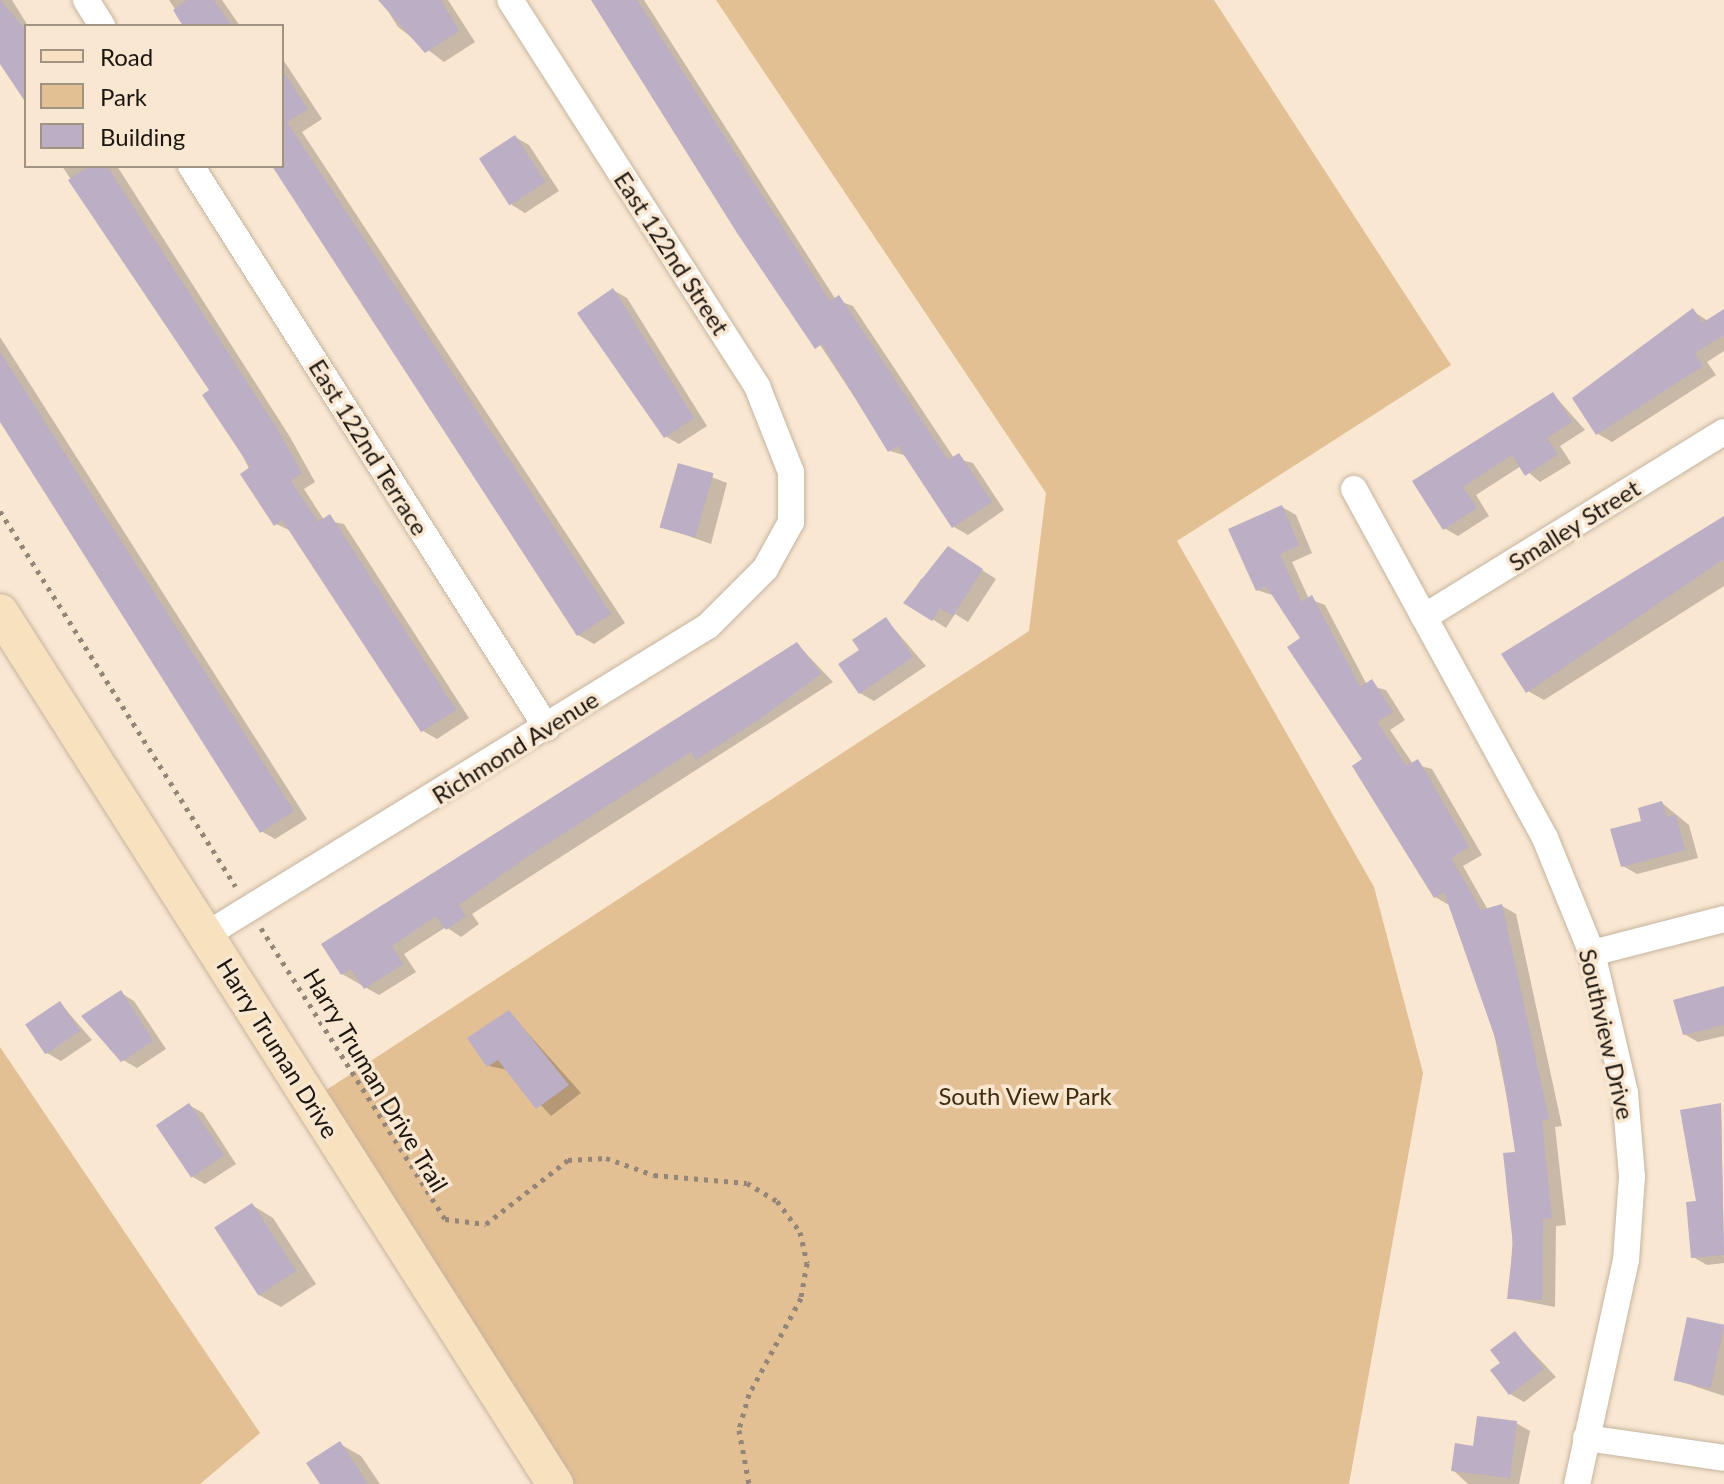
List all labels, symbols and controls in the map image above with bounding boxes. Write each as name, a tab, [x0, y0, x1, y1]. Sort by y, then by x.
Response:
legend	[24, 24, 284, 168]
text: Road	[100, 42, 153, 71]
text: Park	[100, 82, 147, 111]
text: Building	[100, 122, 185, 151]
street label: East 122nd Street	[609, 166, 735, 340]
street label: East 122nd Terrace	[303, 353, 435, 541]
street label: Smalley Street	[1503, 473, 1645, 577]
street label: Richmond Avenue	[426, 684, 604, 810]
street label: Southview Drive	[1573, 946, 1641, 1122]
street label: Harry Truman Drive	[211, 952, 345, 1144]
street label: Harry Truman Drive Trail	[297, 962, 455, 1198]
park label: South View Park	[938, 1082, 1112, 1110]

